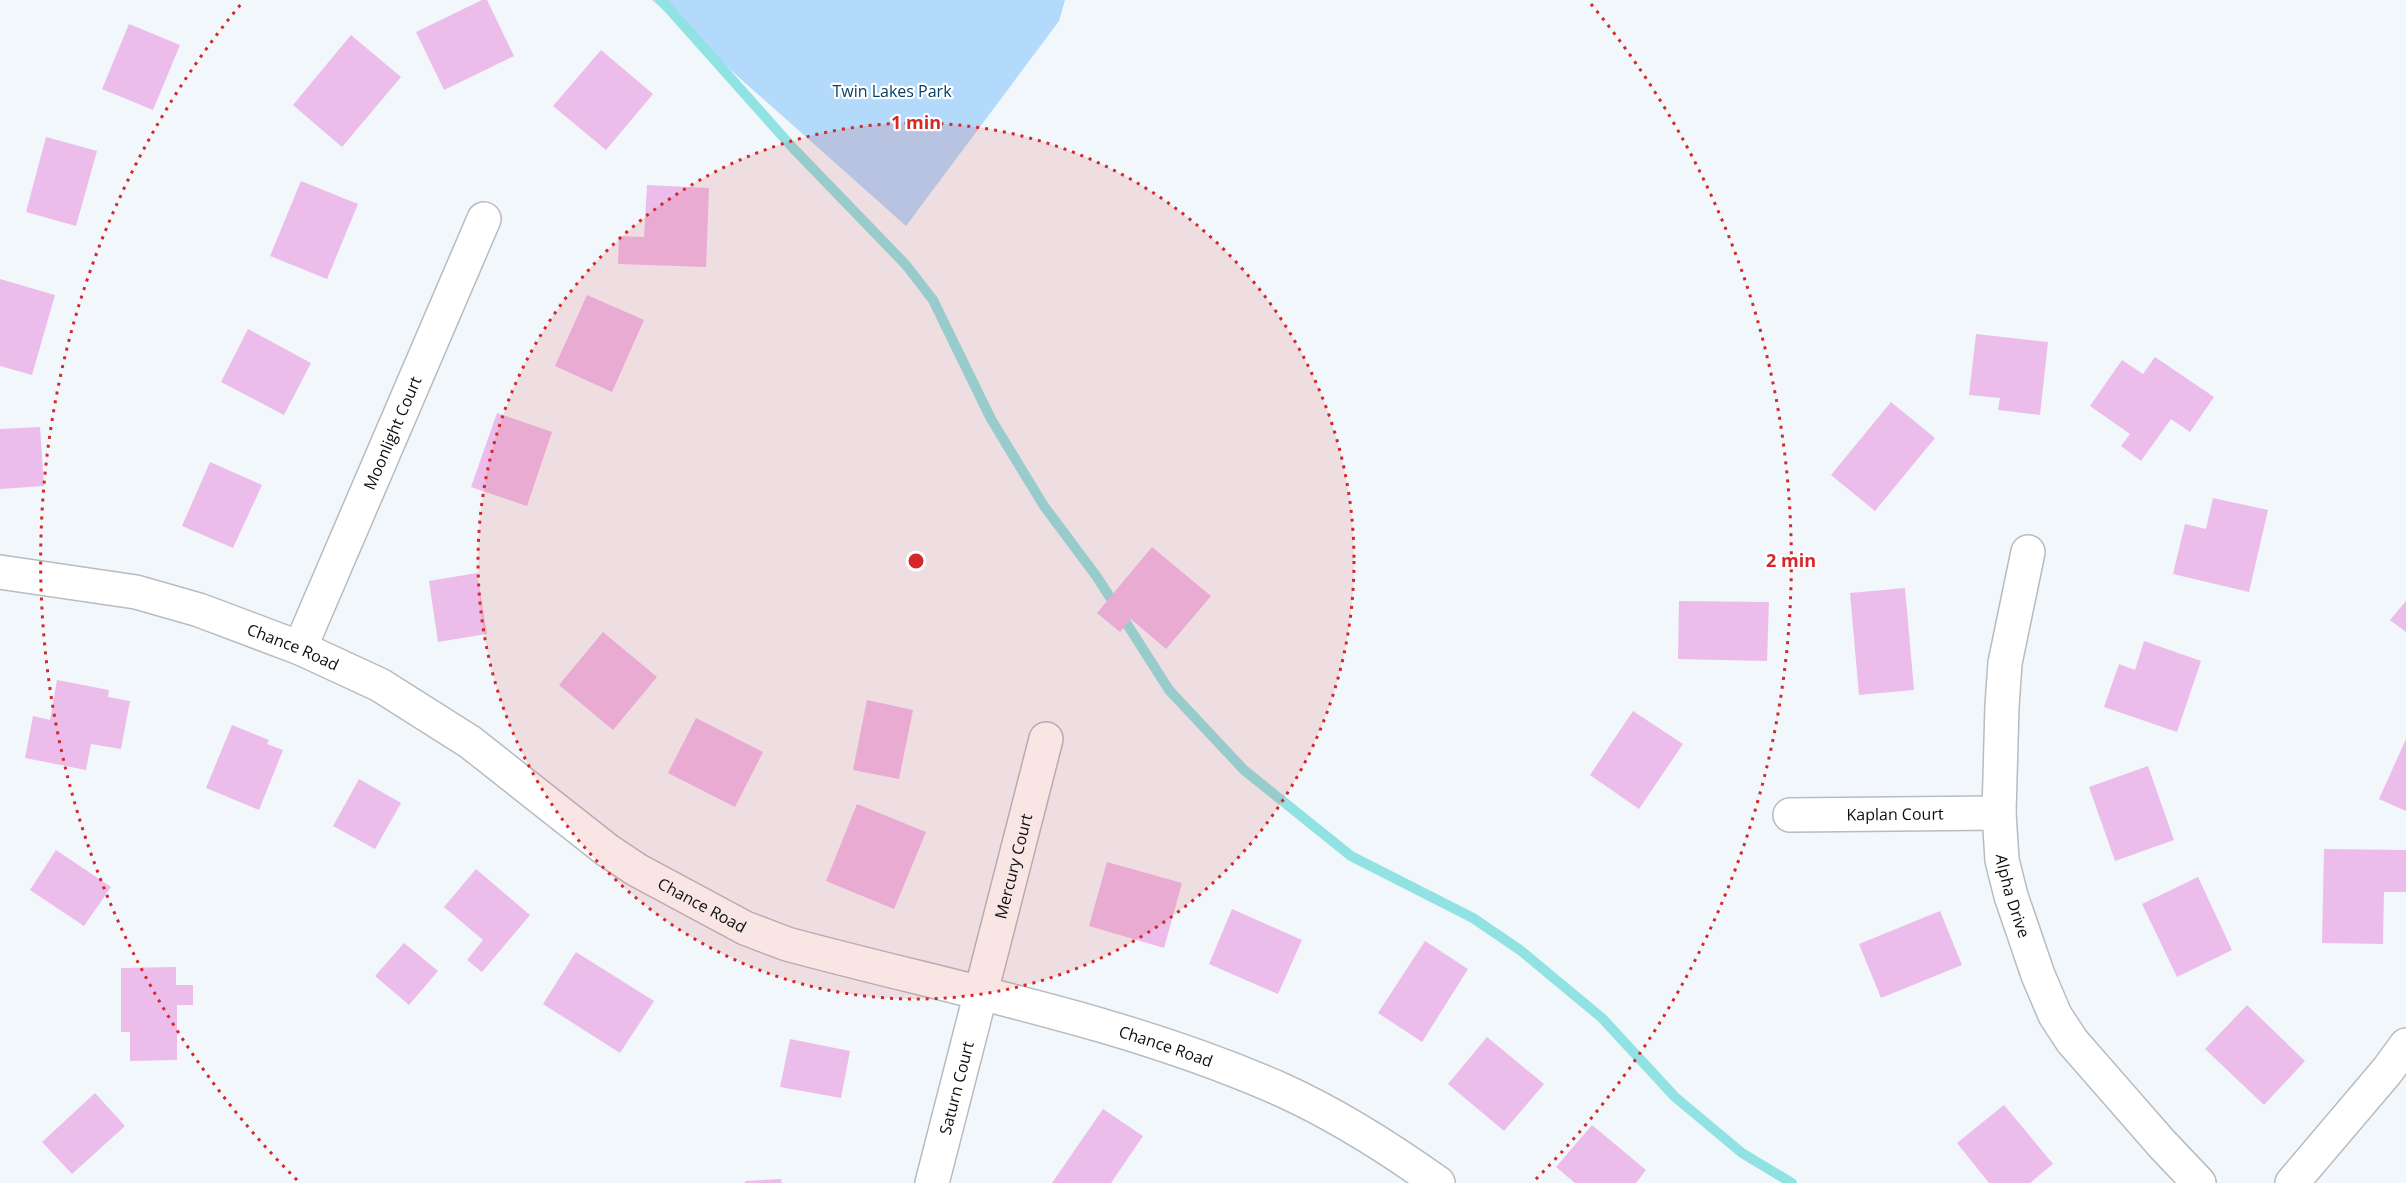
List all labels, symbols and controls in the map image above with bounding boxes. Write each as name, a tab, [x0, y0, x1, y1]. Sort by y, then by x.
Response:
park label: Twin Lakes Park	[832, 80, 952, 102]
text: 1 min	[891, 110, 941, 134]
street label: Moonlight Court	[358, 372, 426, 493]
text: 2 min	[1766, 548, 1816, 572]
centre of rings	[906, 551, 926, 571]
street label: Chance Road	[244, 618, 343, 676]
street label: Kaplan Court	[1846, 803, 1944, 825]
street label: Mercury Court	[989, 811, 1037, 921]
street label: Alpha Drive	[1991, 854, 2035, 941]
street label: Chance Road	[654, 872, 750, 938]
street label: Chance Road	[1116, 1020, 1216, 1072]
street label: Saturn Court	[934, 1039, 979, 1137]

